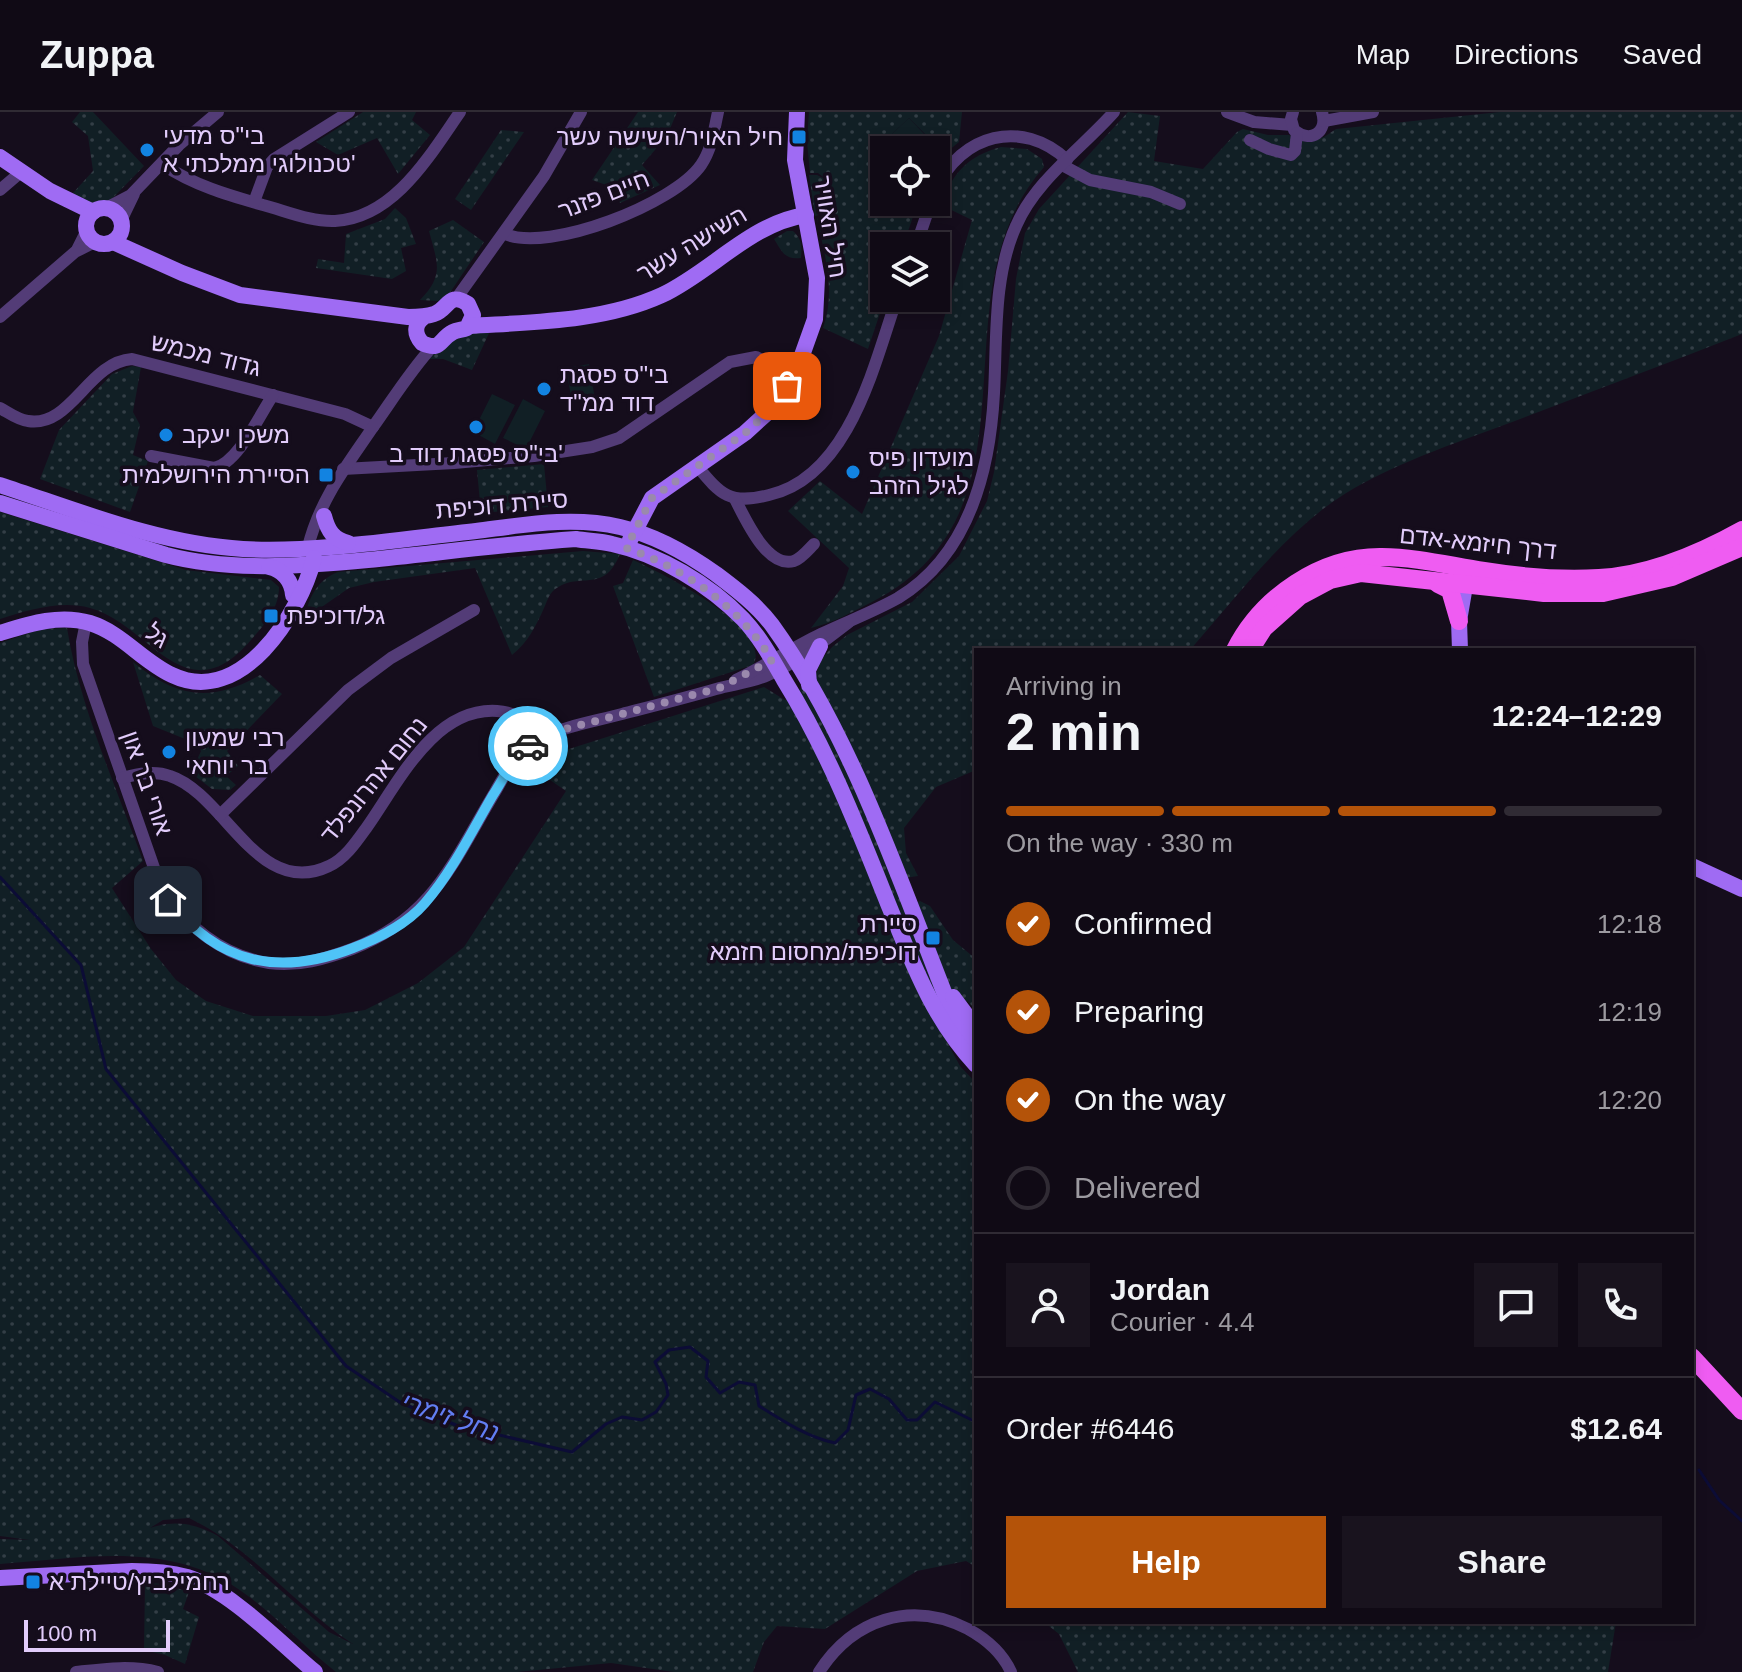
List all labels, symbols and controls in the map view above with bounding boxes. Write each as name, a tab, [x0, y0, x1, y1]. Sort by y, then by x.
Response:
text: Zuppa	[40, 34, 154, 76]
text: Map	[1356, 39, 1410, 70]
text: Directions	[1454, 39, 1579, 70]
text: Saved	[1623, 39, 1702, 70]
place label: בי"ס מדעי טכנולוגי ממלכתי א'	[163, 122, 356, 177]
place label: חיל האויר/השישה עשר	[557, 123, 783, 150]
marker: חיל האויר/השישה עשר	[790, 128, 808, 146]
map controls	[870, 136, 950, 312]
button: locate	[870, 136, 950, 216]
marker: בי"ס מדעי טכנולוגי ממלכתי א'	[138, 141, 156, 159]
street label: חיים פזנר	[554, 165, 653, 224]
street label: חיל האוויר	[809, 174, 852, 280]
street label: השישה עשר	[632, 200, 751, 287]
button: layers	[870, 232, 950, 312]
street label: גדוד מכמש	[148, 328, 264, 381]
pin	[753, 352, 821, 420]
place label: בי"ס פסגת דוד ממ"ד	[560, 361, 669, 416]
icon: bag	[765, 364, 809, 408]
marker: בי"ס פסגת דוד ממ"ד	[535, 380, 553, 398]
marker: בי"ס פסגת דוד ב'	[467, 418, 485, 436]
place label: משכן יעקב	[182, 421, 290, 448]
marker: משכן יעקב	[157, 426, 175, 444]
place label: בי"ס פסגת דוד ב'	[389, 440, 563, 467]
place label: מועדון פיס לגיל הזהב	[869, 444, 974, 499]
place label: הסיירת הירושלמית	[122, 461, 310, 488]
marker: מועדון פיס לגיל הזהב	[844, 463, 862, 481]
marker: הסיירת הירושלמית	[317, 466, 335, 484]
street label: סיירת דוכיפת	[435, 485, 569, 524]
street label: דרך חיזמא-אדם	[1398, 521, 1558, 564]
place label: גל/דוכיפת	[287, 602, 385, 629]
marker: גל/דוכיפת	[262, 607, 280, 625]
street label: גל	[140, 618, 174, 653]
text: Arriving in	[1006, 671, 1122, 701]
text: 12:24–12:29	[1492, 699, 1662, 732]
text: 2 min	[1006, 703, 1142, 761]
courier	[488, 706, 568, 786]
street label: נחום אהרונפלד	[315, 711, 432, 848]
place label: רבי שמעון בר יוחאי	[185, 724, 285, 779]
icon: car	[506, 724, 550, 768]
street label: אורי בר און	[117, 727, 178, 838]
marker: רבי שמעון בר יוחאי	[160, 743, 178, 761]
text: On the way · 330 m	[1006, 828, 1233, 858]
pin	[134, 866, 202, 934]
icon: home	[146, 878, 190, 922]
icon: check	[1006, 902, 1050, 946]
text: Confirmed	[1074, 907, 1212, 940]
text: 12:18	[1597, 909, 1662, 939]
place label: סיירת דוכיפת/מחסום חזמא	[709, 910, 917, 965]
marker: סיירת דוכיפת/מחסום חזמא	[924, 929, 942, 947]
icon: check	[1006, 990, 1050, 1034]
text: Preparing	[1074, 995, 1204, 1028]
text: 12:19	[1597, 997, 1662, 1027]
icon: check	[1006, 1078, 1050, 1122]
text: On the way	[1074, 1083, 1226, 1116]
text: 12:20	[1597, 1085, 1662, 1115]
text: Delivered	[1074, 1171, 1201, 1204]
button: person	[1006, 1263, 1090, 1347]
button: chat	[1474, 1263, 1558, 1347]
button: phone	[1578, 1263, 1662, 1347]
text: Jordan	[1110, 1273, 1210, 1306]
text: Courier · 4.4	[1110, 1307, 1255, 1337]
water label: נחל זימרי	[397, 1386, 503, 1448]
text: Order #6446	[1006, 1412, 1174, 1445]
text: $12.64	[1570, 1412, 1662, 1445]
button: Help	[1006, 1516, 1326, 1608]
button: Share	[1342, 1516, 1662, 1608]
place label: רחמילביץ/טיילת א	[49, 1568, 230, 1595]
marker: רחמילביץ/טיילת א	[24, 1573, 42, 1591]
scale bar	[24, 1616, 170, 1652]
text: 100 m	[36, 1621, 97, 1646]

